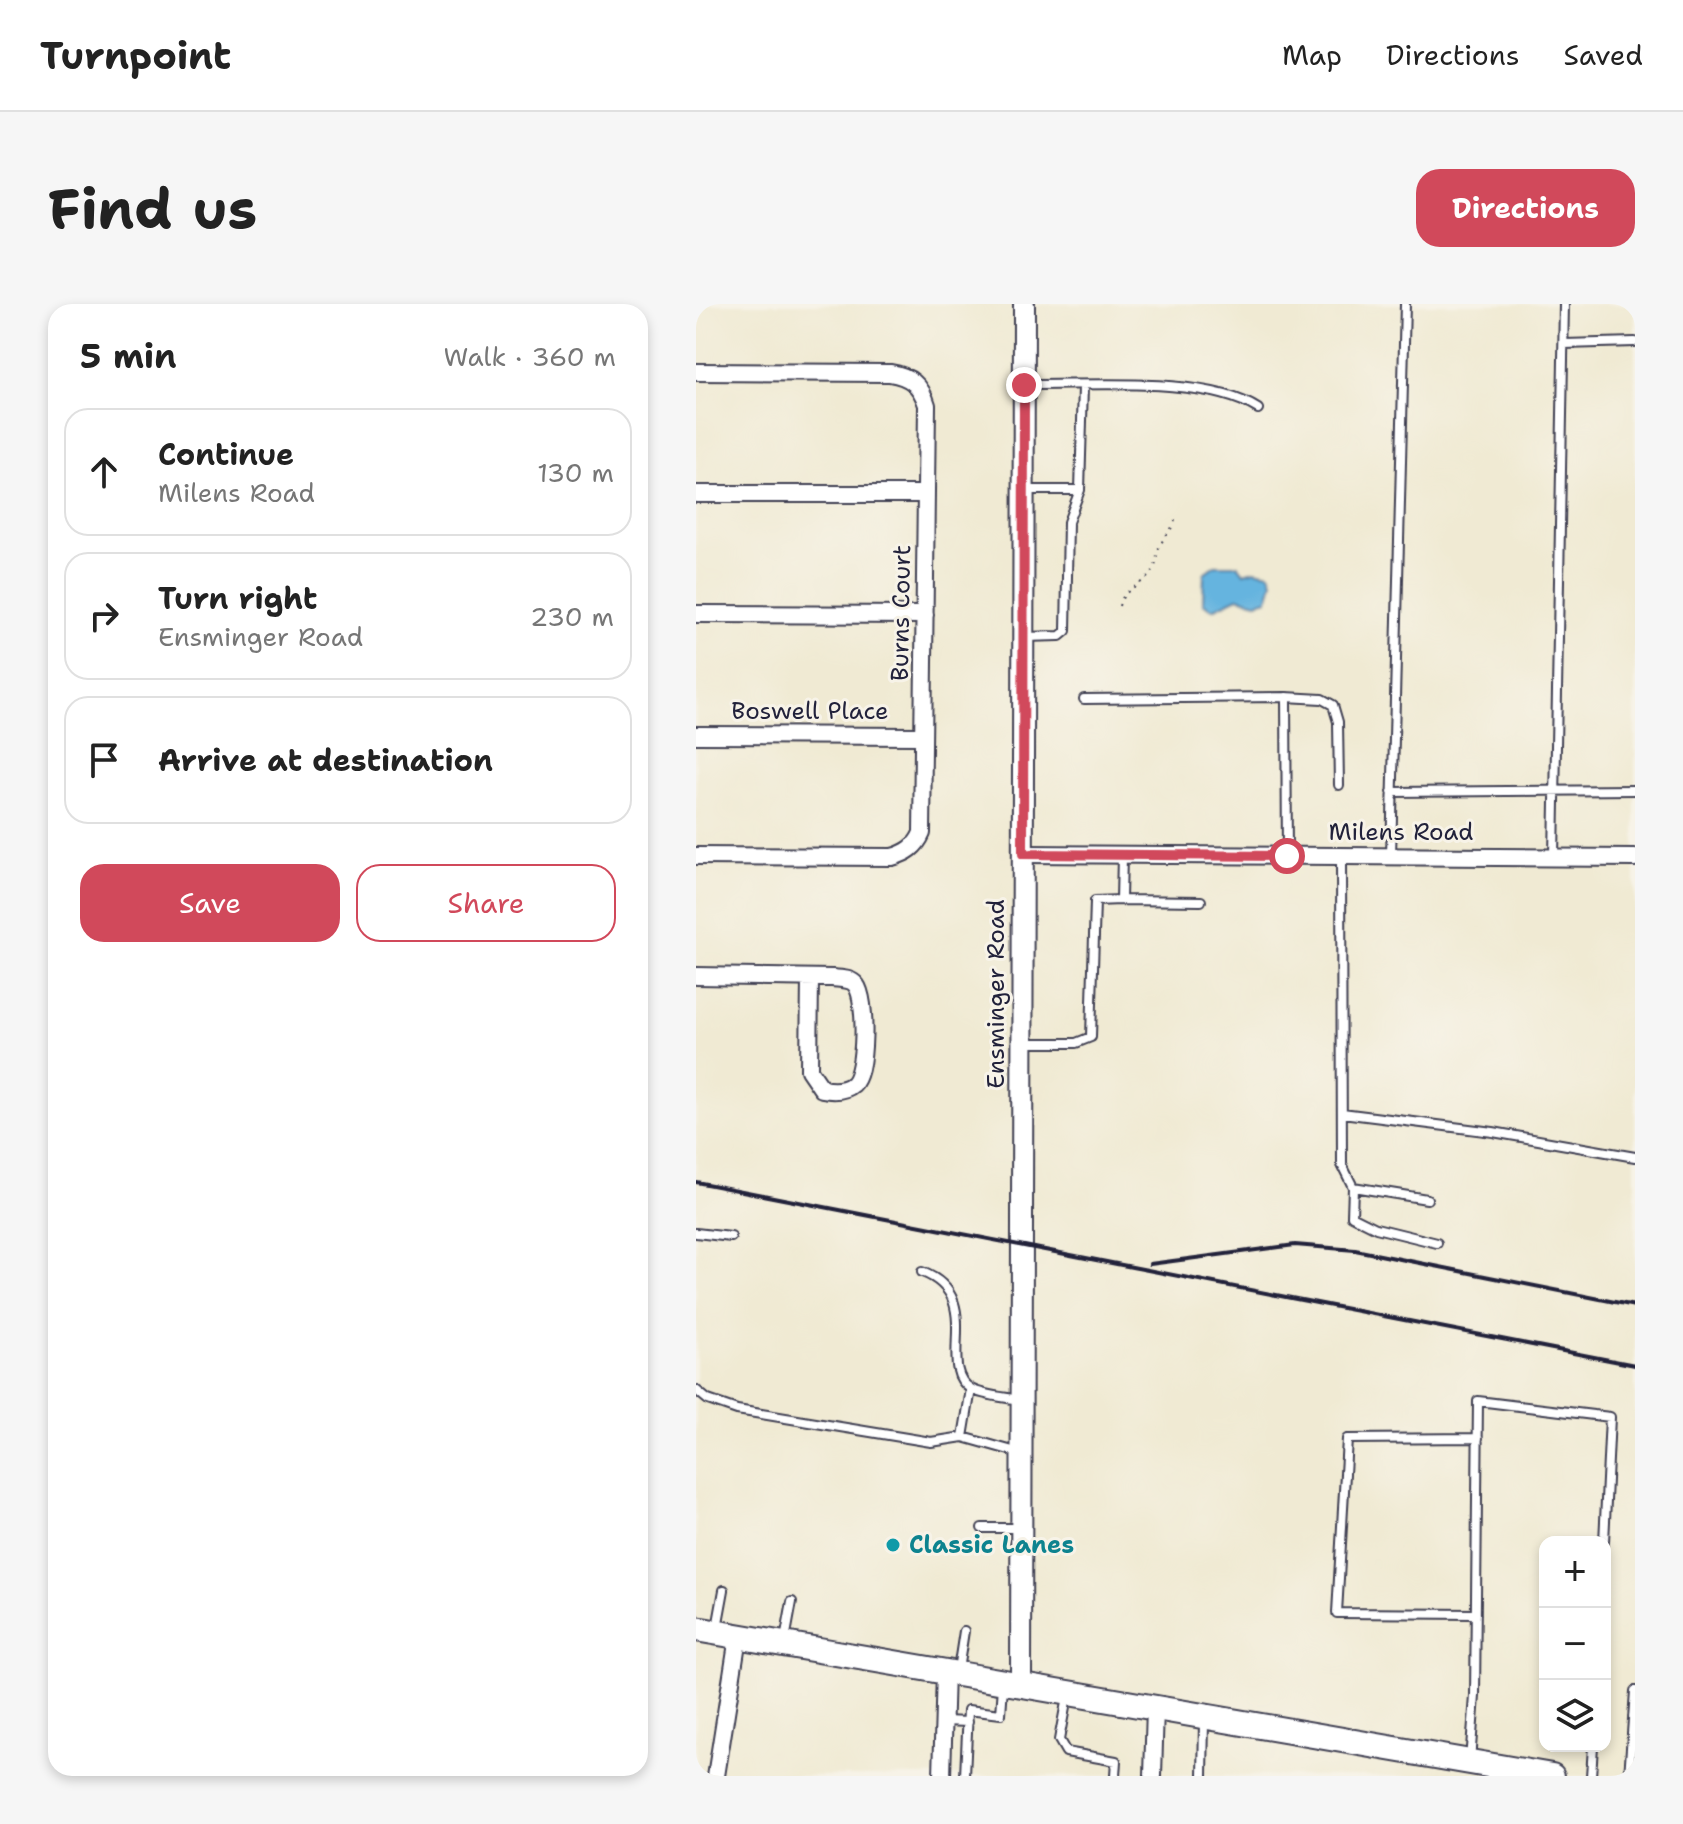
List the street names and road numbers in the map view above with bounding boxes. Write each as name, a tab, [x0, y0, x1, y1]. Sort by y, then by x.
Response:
street label: Burns Court	[884, 545, 918, 681]
street label: Boswell Place	[731, 695, 889, 727]
street label: Milens Road	[1329, 816, 1473, 848]
street label: Ensminger Road	[980, 899, 1012, 1089]

